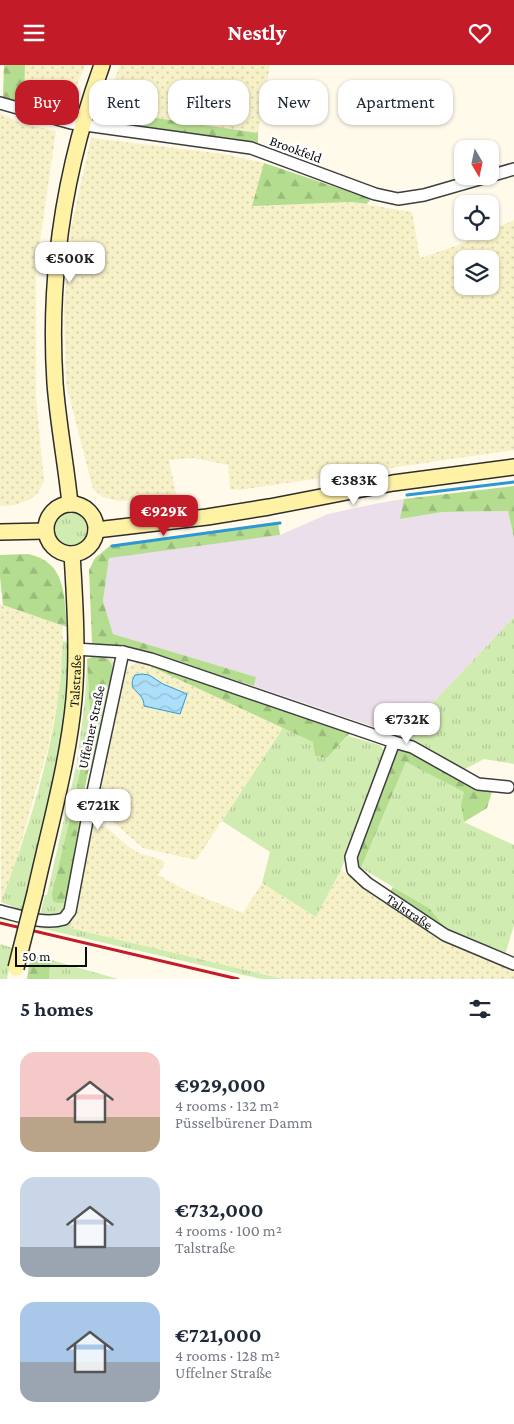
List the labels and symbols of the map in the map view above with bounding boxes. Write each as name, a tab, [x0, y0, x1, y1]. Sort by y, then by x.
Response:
street label: Brookfeld	[268, 132, 325, 166]
north arrow	[454, 140, 499, 185]
pin: €500K	[35, 241, 105, 284]
pin: €383K	[319, 463, 389, 506]
pin: €929K	[129, 495, 199, 537]
street label: Talstraße	[65, 655, 84, 708]
street label: Uffelner Straße	[74, 684, 108, 770]
pin: €732K	[372, 703, 442, 745]
pin: €721K	[63, 789, 133, 831]
street label: Talstraße	[383, 890, 436, 933]
scale bar	[15, 944, 88, 967]

